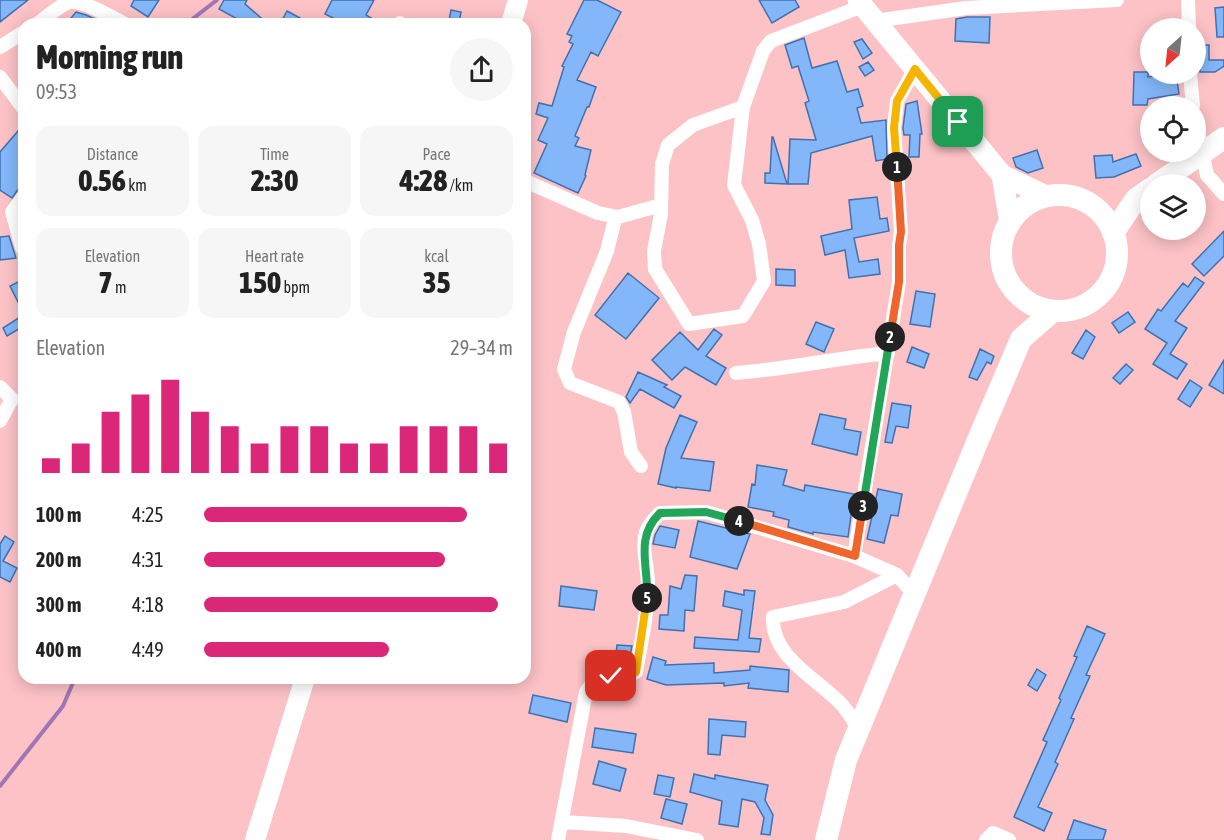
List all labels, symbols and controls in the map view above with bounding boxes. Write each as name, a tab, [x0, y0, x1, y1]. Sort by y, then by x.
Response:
north arrow	[1140, 18, 1206, 84]
map controls	[1140, 18, 1206, 240]
text: Morning run	[36, 38, 183, 76]
button: share	[450, 38, 513, 101]
text: 09:53	[36, 80, 77, 103]
pin	[932, 96, 983, 147]
button: locate	[1140, 96, 1206, 162]
icon: arrive	[941, 105, 974, 138]
text: Distance	[87, 145, 138, 163]
text: Time	[260, 145, 289, 163]
text: Pace	[422, 145, 451, 163]
pin: 1	[882, 152, 912, 182]
text: 1	[893, 158, 901, 176]
text: 0.56	[78, 163, 126, 197]
text: 2:30	[251, 163, 298, 197]
text: 4:28	[400, 163, 447, 197]
button: layers	[1140, 174, 1206, 240]
text: km	[126, 176, 147, 194]
text: /km	[447, 176, 473, 194]
text: Elevation	[85, 247, 140, 265]
text: Heart rate	[245, 247, 304, 265]
text: kcal	[424, 247, 449, 265]
text: 7	[99, 265, 113, 299]
text: 150	[239, 265, 281, 299]
text: 35	[422, 265, 451, 299]
text: m	[113, 278, 126, 296]
text: bpm	[281, 278, 310, 296]
pin: 2	[875, 322, 905, 352]
text: 2	[886, 328, 894, 346]
text: Elevation	[36, 336, 105, 359]
text: 29–34 m	[450, 336, 513, 359]
pin: 3	[848, 491, 878, 521]
text: 3	[859, 497, 867, 515]
text: 100 m	[36, 503, 81, 526]
text: 4:25	[132, 503, 164, 526]
pin: 4	[724, 506, 754, 536]
text: 4	[735, 512, 743, 530]
text: 200 m	[36, 548, 81, 571]
text: 4:31	[132, 548, 164, 571]
pin: 5	[632, 583, 662, 613]
text: 5	[643, 589, 651, 607]
text: 300 m	[36, 593, 81, 616]
text: 4:18	[132, 593, 164, 616]
text: 400 m	[36, 638, 81, 661]
text: 4:49	[132, 638, 164, 661]
pin	[585, 650, 636, 701]
icon: check	[594, 659, 627, 692]

